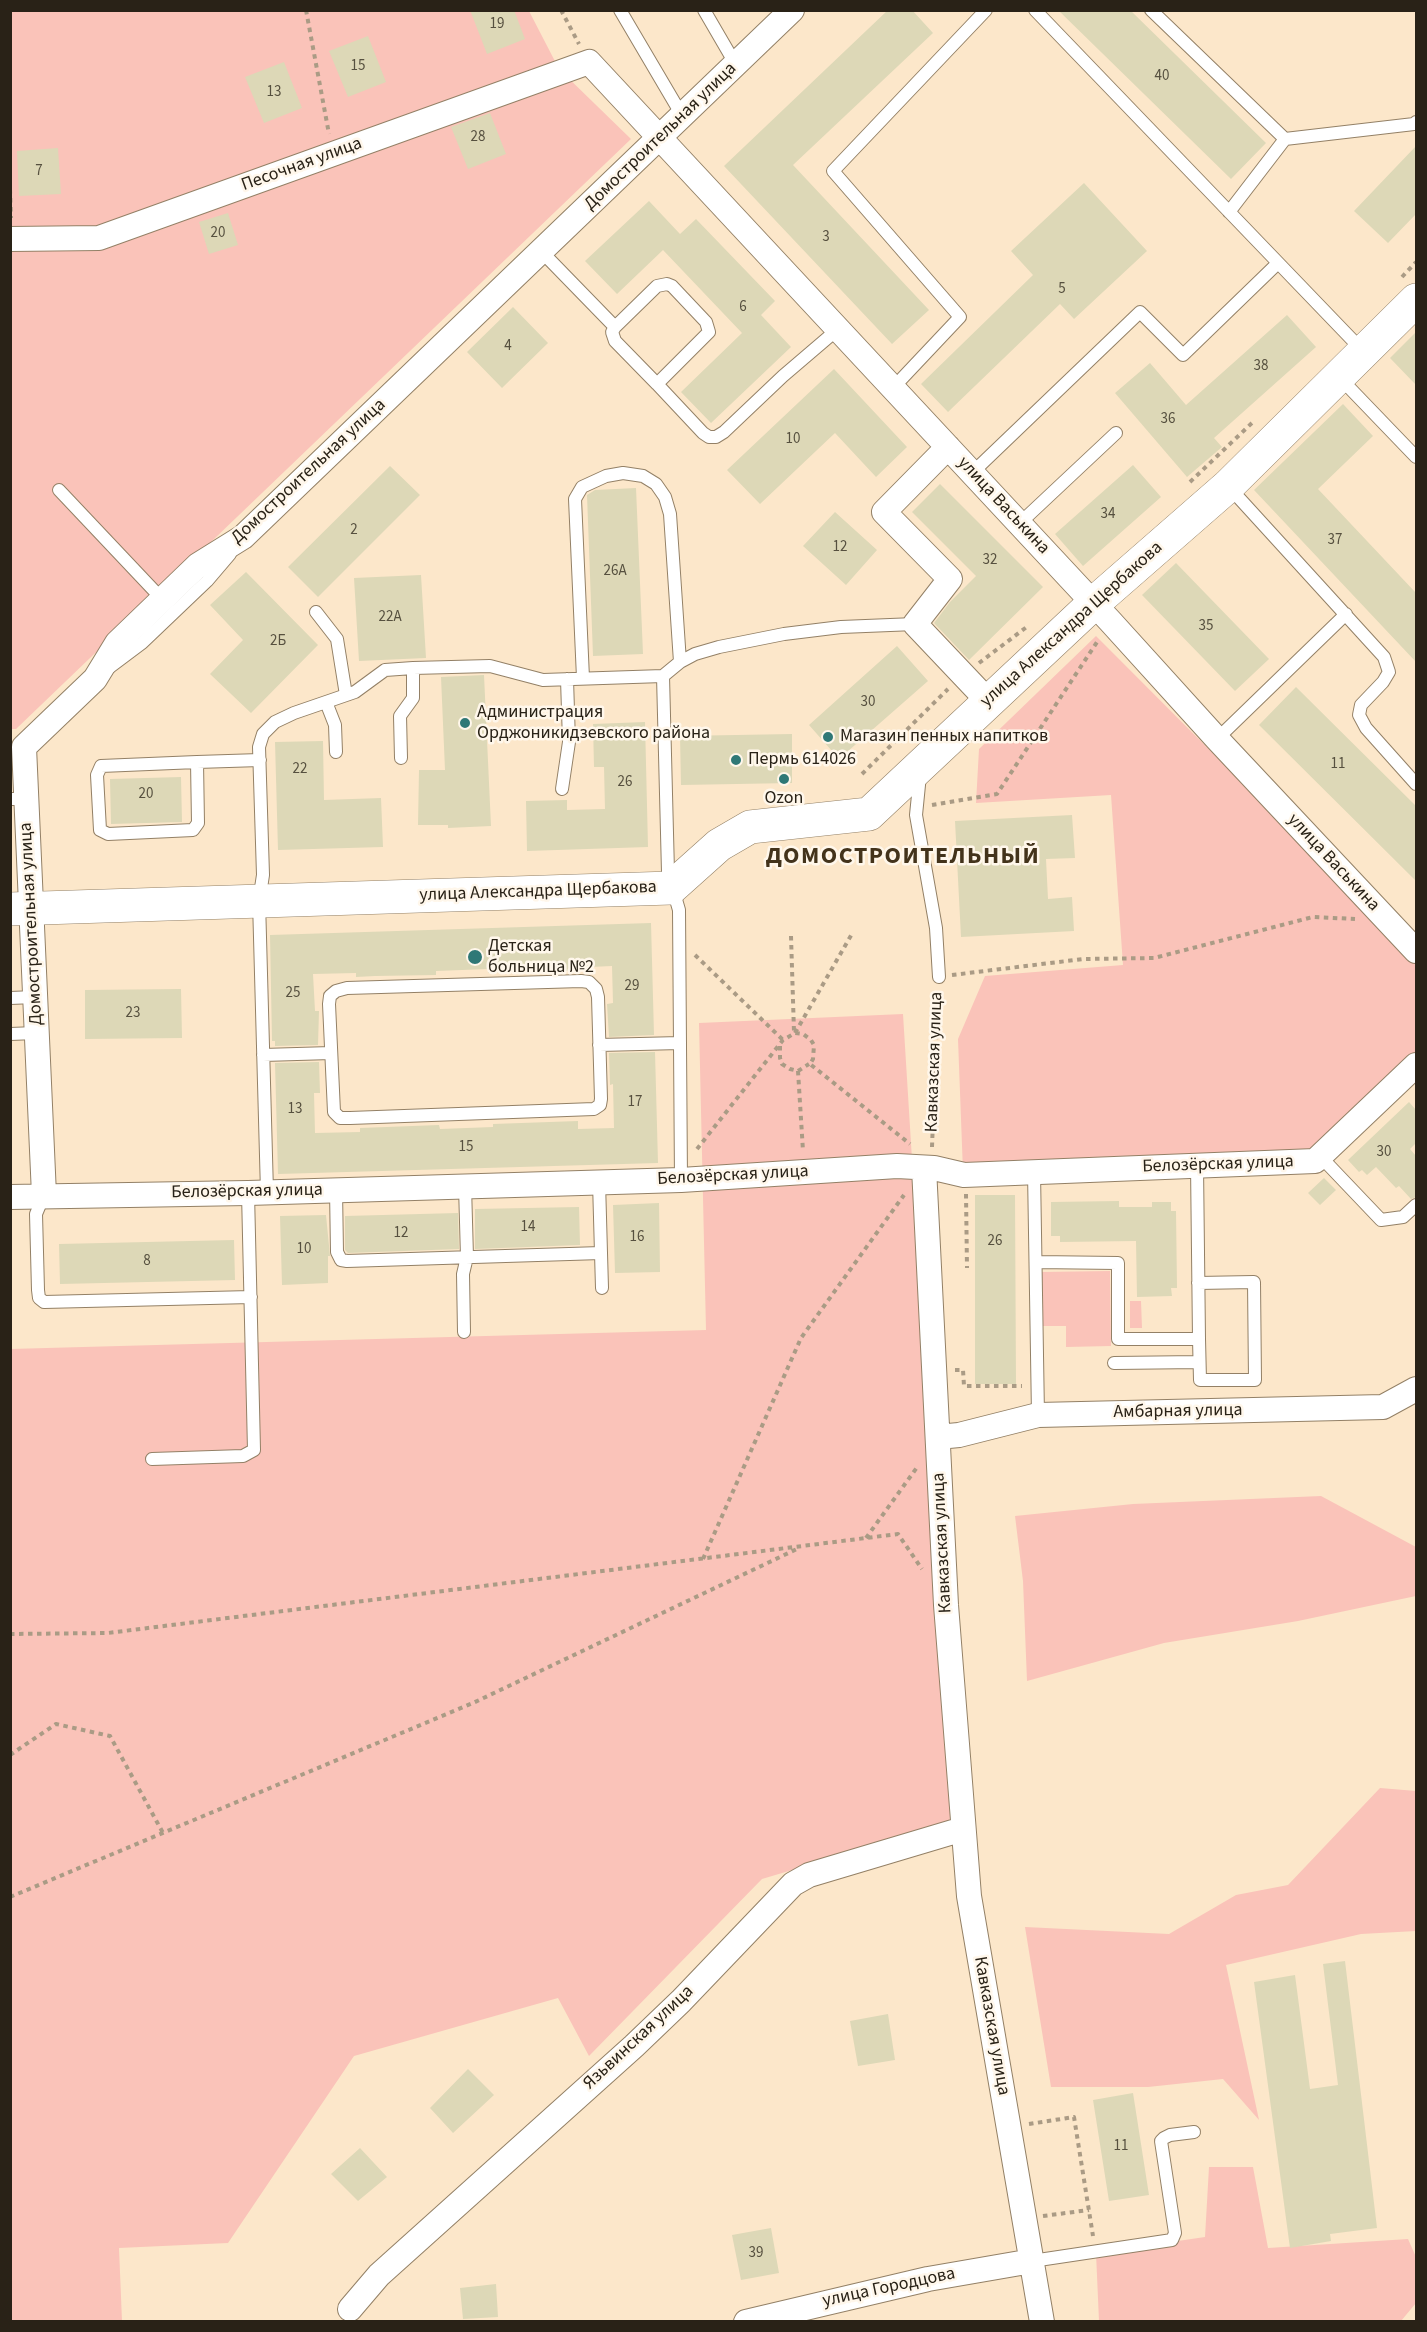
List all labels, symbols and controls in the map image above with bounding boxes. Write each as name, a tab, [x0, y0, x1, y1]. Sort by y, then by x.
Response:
house number: 19	[490, 16, 504, 34]
house number: 15	[351, 58, 365, 76]
street label: Домостроительная улица	[580, 59, 742, 215]
house number: 40	[1155, 68, 1169, 86]
house number: 13	[267, 84, 281, 102]
house number: 28	[471, 129, 485, 147]
street label: Песочная улица	[239, 133, 365, 197]
house number: 7	[35, 163, 43, 181]
house number: 20	[211, 225, 225, 243]
house number: 3	[822, 229, 830, 247]
house number: 5	[1058, 281, 1066, 299]
house number: 6	[739, 299, 747, 317]
house number: 4	[504, 338, 512, 356]
house number: 38	[1254, 358, 1268, 376]
street label: Домостроительная улица	[227, 395, 391, 549]
house number: 36	[1161, 411, 1175, 429]
house number: 10	[786, 431, 800, 449]
street label: улица Васькина	[952, 453, 1054, 559]
house number: 34	[1101, 506, 1115, 524]
house number: 2	[350, 522, 358, 540]
house number: 37	[1328, 532, 1342, 550]
street label: улица Александра Щербакова	[977, 537, 1167, 713]
house number: 12	[833, 539, 847, 557]
house number: 32	[983, 552, 997, 570]
house number: 26А	[603, 563, 627, 581]
house number: 22А	[378, 609, 402, 627]
house number: 35	[1199, 618, 1213, 636]
house number: 2Б	[270, 633, 286, 651]
house number: 30	[861, 694, 875, 712]
place label: Администрация Орджоникидзевского района	[477, 702, 710, 744]
marker: Администрация Орджоникидзевского района	[458, 716, 472, 730]
place label: Магазин пенных напитков	[840, 726, 1048, 748]
marker: Магазин пенных напитков	[821, 730, 835, 744]
place label: Пермь 614026	[748, 749, 856, 771]
marker: Пермь 614026	[729, 753, 743, 767]
house number: 11	[1331, 756, 1345, 774]
house number: 22	[293, 761, 307, 779]
marker: Ozon	[777, 772, 791, 786]
house number: 26	[618, 774, 632, 792]
house number: 20	[139, 786, 153, 804]
place label: Ozon	[765, 788, 803, 810]
street label: улица Васькина	[1282, 810, 1384, 916]
street label: Домостроительная улица	[16, 822, 48, 1026]
district label: ДОМОСТРОИТЕЛЬНЫЙ	[766, 844, 1040, 872]
street label: улица Александра Щербакова	[419, 877, 657, 907]
place label: Детская больница №2	[488, 936, 594, 978]
marker: Детская больница №2	[466, 948, 484, 966]
house number: 29	[625, 978, 639, 996]
house number: 25	[286, 985, 300, 1003]
street label: Кавказская улица	[922, 991, 948, 1133]
house number: 23	[126, 1005, 140, 1023]
house number: 17	[628, 1094, 642, 1112]
house number: 13	[288, 1101, 302, 1119]
house number: 15	[459, 1139, 473, 1157]
house number: 30	[1377, 1144, 1391, 1162]
street label: Белозёрская улица	[1142, 1152, 1294, 1178]
street label: Белозёрская улица	[657, 1161, 809, 1191]
street label: Белозёрская улица	[171, 1180, 323, 1204]
house number: 14	[521, 1219, 535, 1237]
house number: 12	[394, 1225, 408, 1243]
house number: 16	[630, 1229, 644, 1247]
house number: 26	[988, 1233, 1002, 1251]
house number: 10	[297, 1241, 311, 1259]
house number: 8	[143, 1253, 151, 1271]
street label: Амбарная улица	[1113, 1400, 1243, 1424]
street label: Кавказская улица	[929, 1472, 957, 1614]
street label: Кавказская улица	[968, 1955, 1014, 2097]
street label: Язьвинская улица	[579, 1981, 699, 2095]
house number: 11	[1114, 2138, 1128, 2156]
house number: 39	[749, 2245, 763, 2263]
street label: улица Городцова	[821, 2263, 957, 2313]

